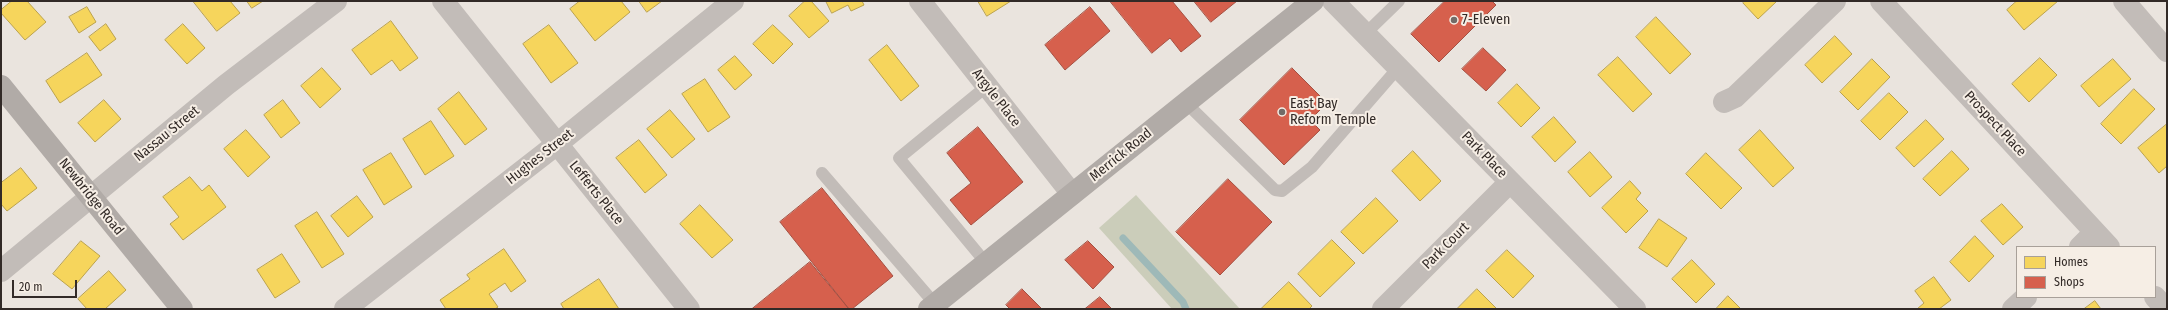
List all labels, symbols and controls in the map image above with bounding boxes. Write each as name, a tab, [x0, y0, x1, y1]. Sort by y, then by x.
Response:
place label: 7-Eleven	[1462, 12, 1510, 28]
marker: 7-Eleven	[1449, 15, 1459, 25]
street label: Argyle Place	[968, 66, 1024, 130]
street label: Prospect Place	[1960, 88, 2030, 160]
place label: East Bay Reform Temple	[1290, 96, 1376, 128]
street label: Nassau Street	[131, 103, 203, 165]
marker: East Bay Reform Temple	[1277, 107, 1287, 117]
street label: Merrick Road	[1087, 125, 1155, 185]
street label: Hughes Street	[503, 126, 577, 188]
street label: Park Place	[1458, 128, 1510, 182]
street label: Newbridge Road	[55, 155, 127, 239]
street label: Lefferts Place	[565, 158, 627, 228]
street label: Park Court	[1419, 219, 1473, 273]
legend	[2016, 246, 2156, 298]
text: Homes	[2054, 255, 2088, 269]
scale bar	[14, 272, 79, 298]
text: Shops	[2054, 275, 2084, 289]
text: 20 m	[19, 280, 43, 294]

